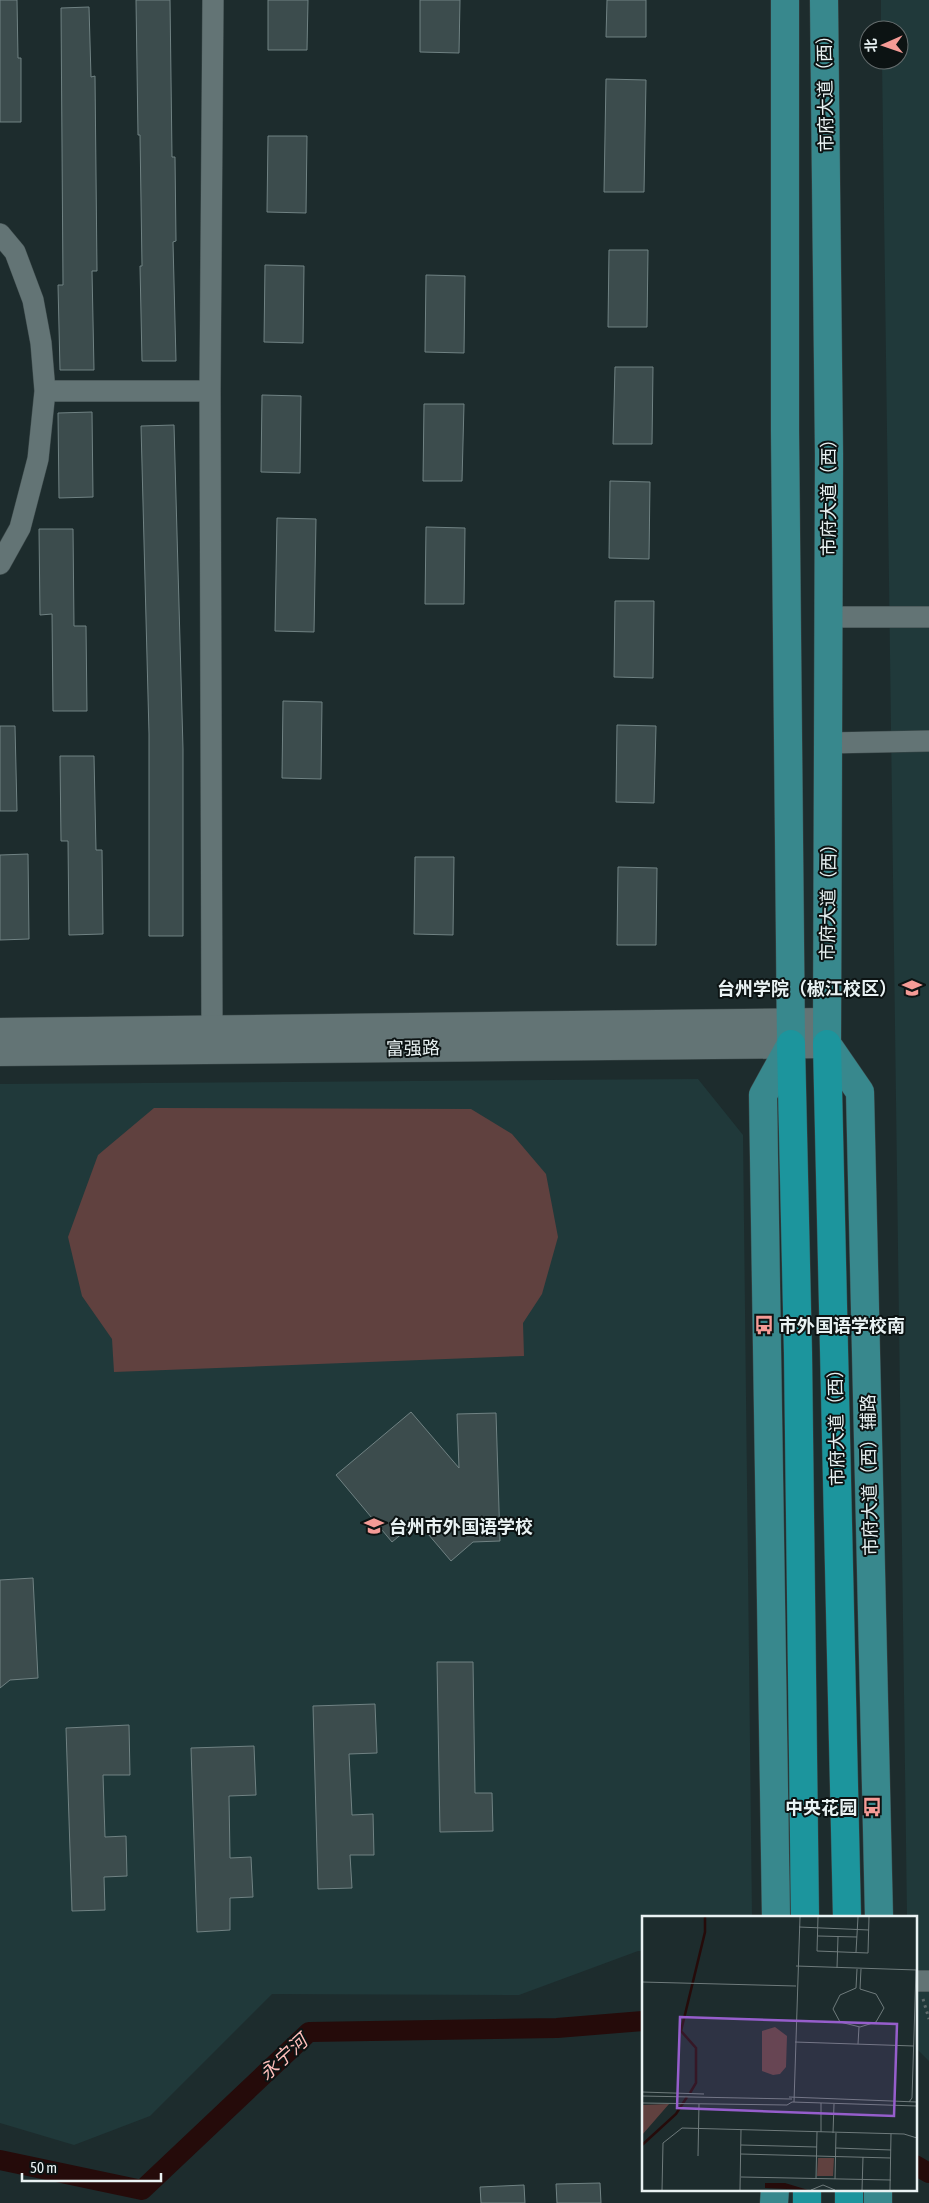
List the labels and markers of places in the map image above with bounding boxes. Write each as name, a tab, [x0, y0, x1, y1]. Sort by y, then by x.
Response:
school or university icon: 台州学院（椒江校区）	[901, 977, 923, 999]
place label: 台州学院（椒江校区）	[717, 978, 897, 999]
bus stop icon: 市外国语学校南	[753, 1314, 775, 1336]
place label: 市外国语学校南	[779, 1315, 905, 1336]
school or university icon: 台州市外国语学校	[363, 1515, 385, 1537]
place label: 台州市外国语学校	[389, 1516, 533, 1537]
bus stop icon: 中央花园	[861, 1796, 883, 1818]
place label: 中央花园	[785, 1797, 857, 1818]

